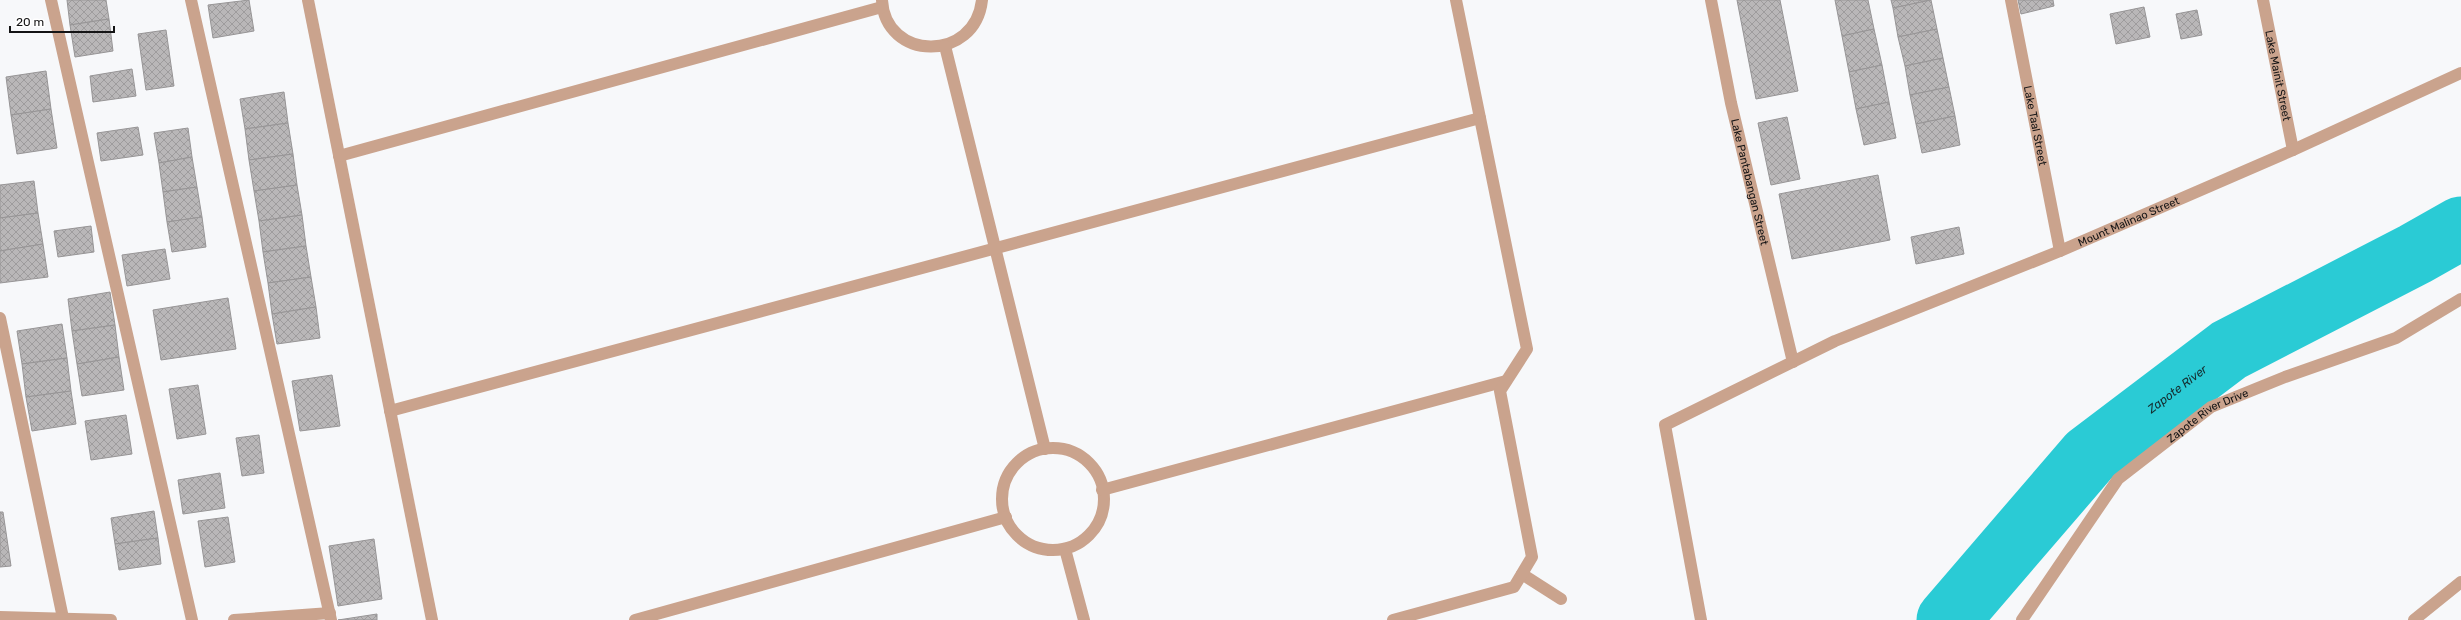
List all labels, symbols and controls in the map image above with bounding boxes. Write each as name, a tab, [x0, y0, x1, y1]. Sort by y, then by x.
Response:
scale bar	[10, 8, 114, 34]
text: 20 m	[16, 15, 44, 29]
street label: Lake Mainit Street	[2263, 29, 2294, 123]
street label: Lake Taal Street	[2021, 85, 2050, 167]
street label: Lake Pantabangan Street	[1728, 117, 1771, 247]
street label: Mount Malinao Street	[2076, 193, 2182, 249]
water label: Zapote River	[2144, 362, 2210, 417]
street label: Zapote River Drive	[2164, 386, 2250, 445]

